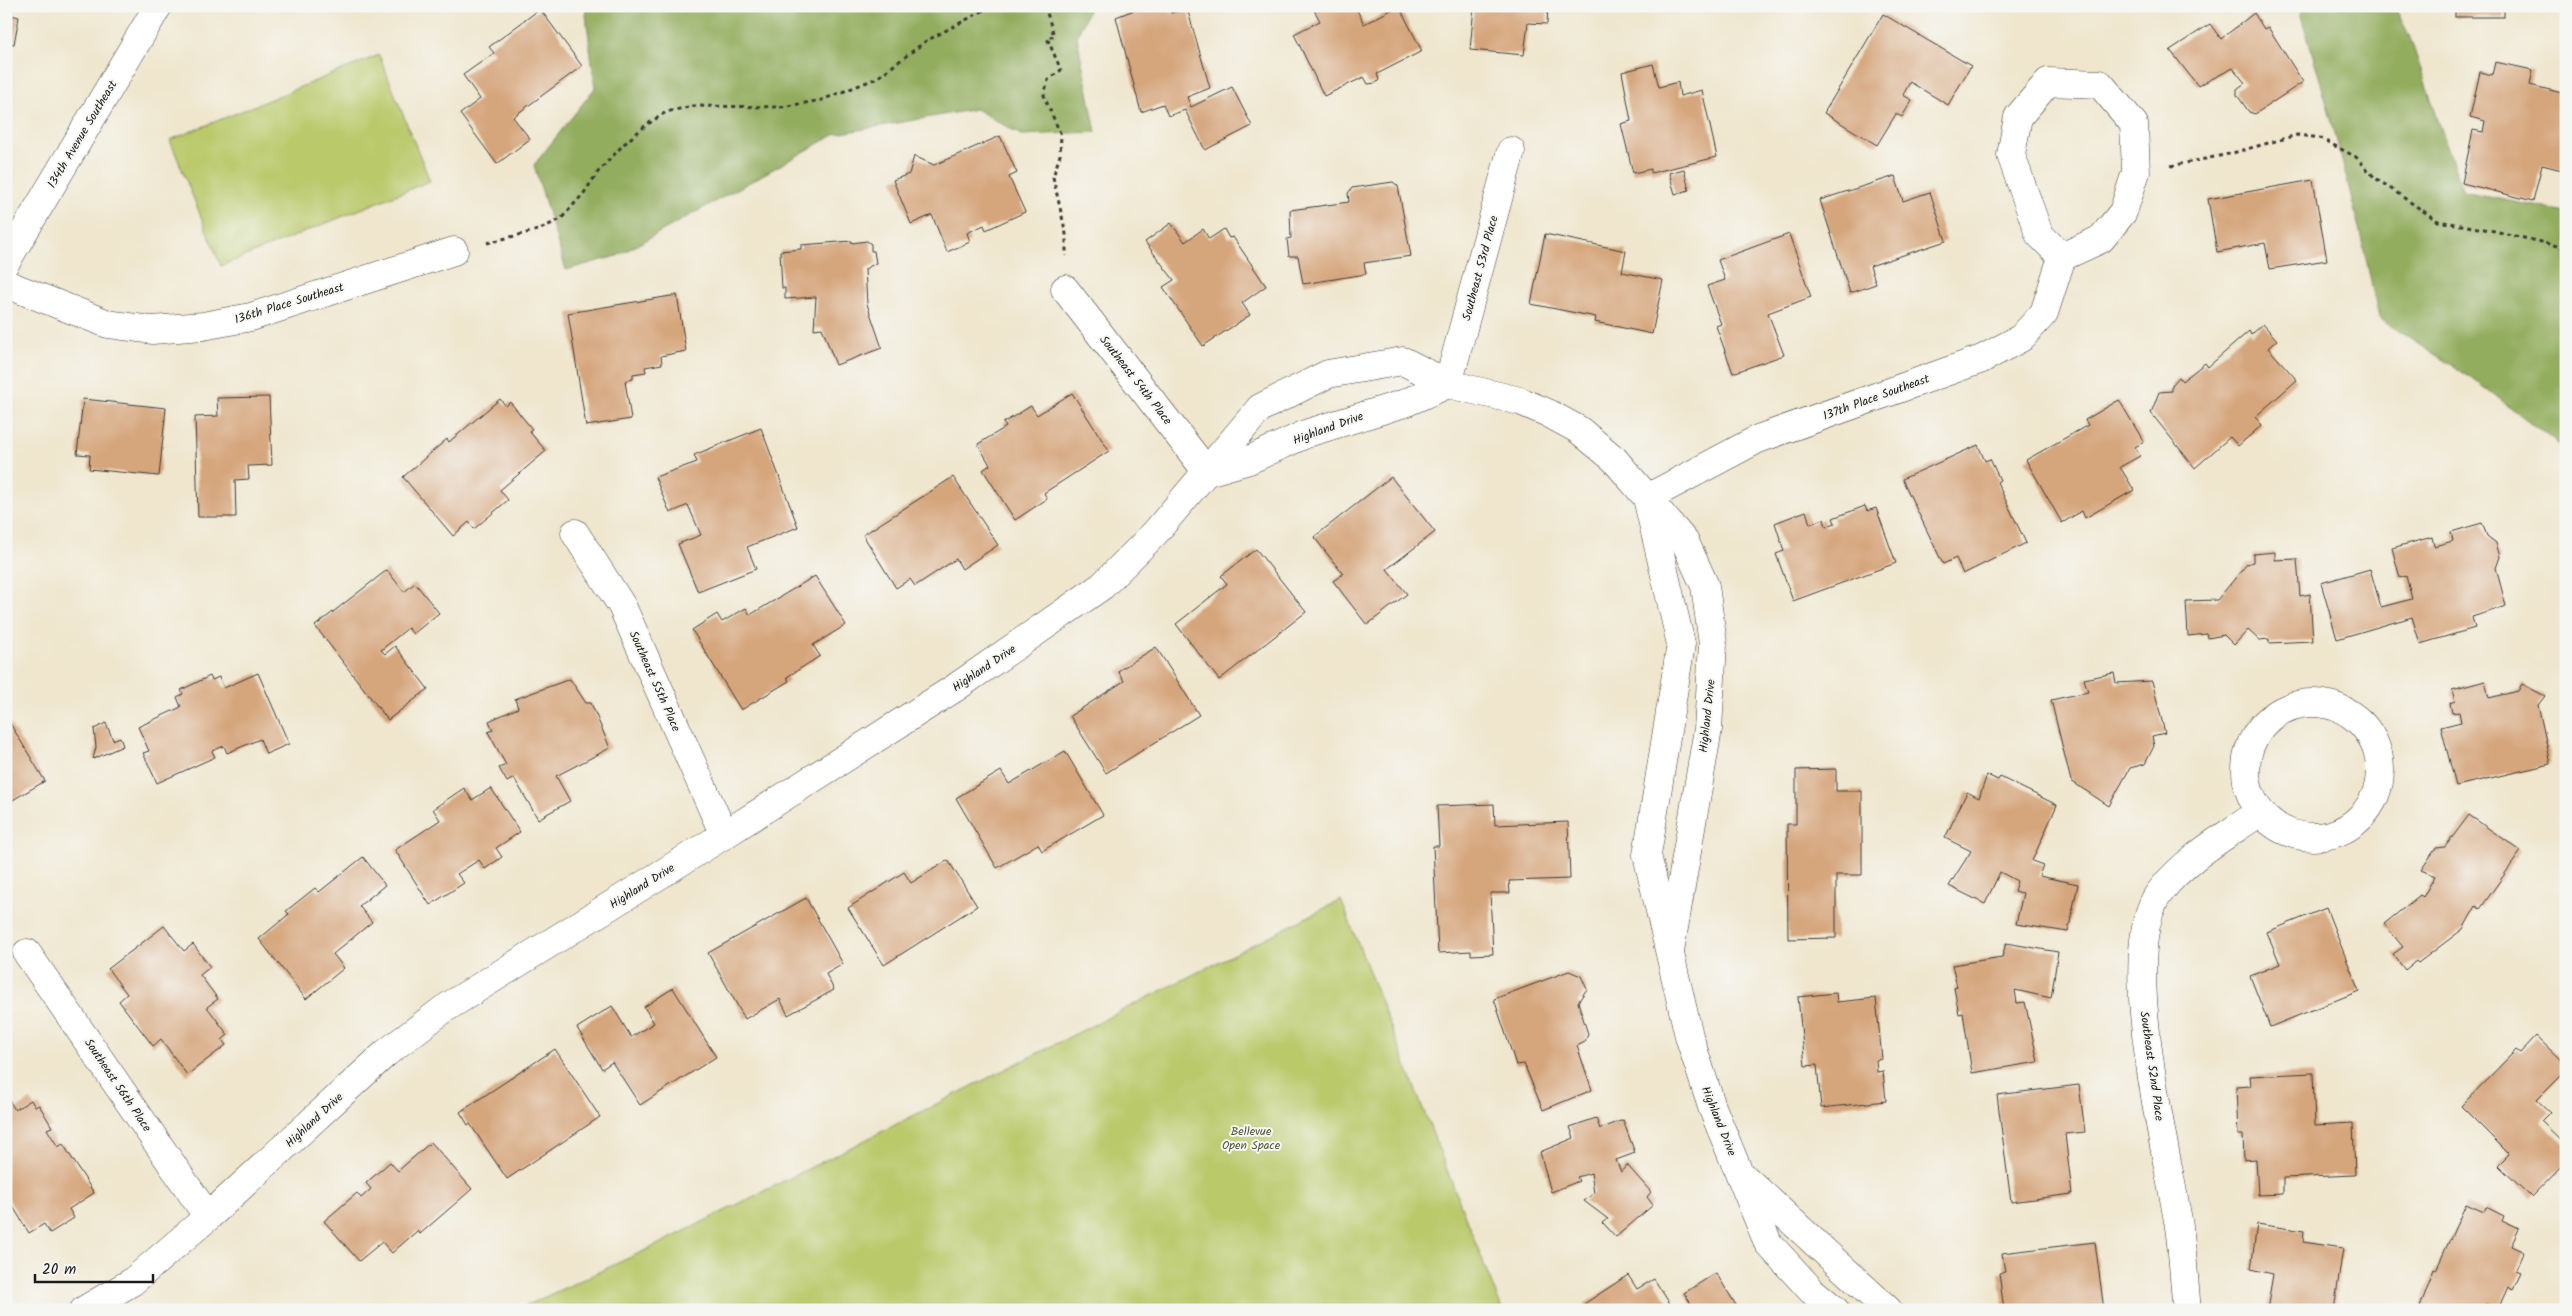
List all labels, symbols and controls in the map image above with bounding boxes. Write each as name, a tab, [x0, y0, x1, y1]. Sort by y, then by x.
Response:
street label: 134th Avenue Southeast	[43, 76, 122, 192]
street label: Southeast 53rd Place	[1457, 213, 1504, 323]
street label: 136th Place Southeast	[232, 278, 346, 329]
street label: Southeast 54th Place	[1095, 332, 1177, 430]
street label: 137th Place Southeast	[1820, 369, 1932, 426]
street label: Highland Drive	[1290, 407, 1367, 450]
street label: Southeast 55th Place	[624, 628, 686, 735]
street label: Highland Drive	[948, 640, 1021, 697]
street label: Highland Drive	[1694, 678, 1721, 754]
street label: Highland Drive	[606, 858, 679, 914]
street label: Southeast 52nd Place	[2134, 1010, 2169, 1123]
street label: Southeast 56th Place	[79, 1035, 156, 1136]
street label: Highland Drive	[1696, 1083, 1741, 1160]
street label: Highland Drive	[281, 1088, 348, 1152]
park label: Bellevue Open Space	[1222, 1122, 1281, 1155]
scale bar	[35, 1251, 152, 1283]
text: 20 m	[42, 1258, 76, 1282]

